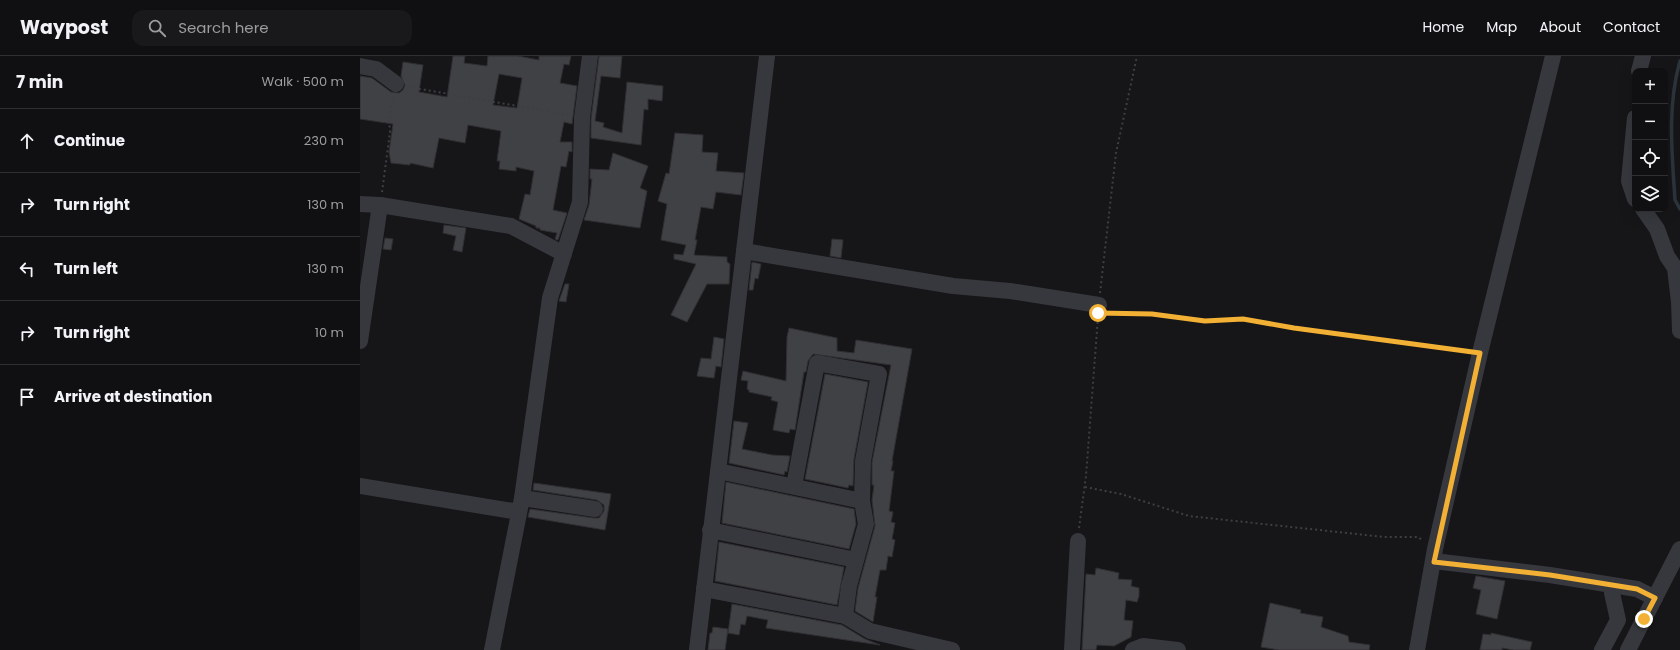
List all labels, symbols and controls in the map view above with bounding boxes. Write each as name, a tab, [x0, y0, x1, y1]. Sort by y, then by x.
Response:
search box	[132, 10, 412, 46]
text: Waypost	[20, 14, 108, 41]
icon: search	[146, 17, 168, 39]
text: Search here	[178, 17, 269, 38]
text: Home	[1422, 17, 1464, 37]
text: Map	[1486, 17, 1517, 37]
text: About	[1539, 17, 1581, 37]
text: Contact	[1603, 17, 1660, 37]
map controls	[1632, 68, 1668, 212]
button: +	[1632, 68, 1668, 104]
text: 7 min	[16, 70, 63, 94]
text: Walk · 500 m	[262, 72, 344, 91]
button: −	[1632, 104, 1668, 140]
icon: ahead	[16, 130, 38, 152]
text: Continue	[54, 130, 125, 151]
text: 230 m	[304, 131, 344, 150]
button: locate	[1632, 140, 1668, 176]
button: layers	[1632, 176, 1668, 212]
icon: right	[16, 194, 38, 216]
text: Turn right	[54, 194, 130, 215]
text: 130 m	[307, 195, 344, 214]
icon: left	[16, 258, 38, 280]
text: Turn left	[54, 258, 118, 279]
text: 130 m	[307, 259, 344, 278]
route start	[1089, 304, 1107, 322]
icon: right	[16, 322, 38, 344]
text: Turn right	[54, 322, 130, 343]
text: 10 m	[315, 323, 344, 342]
icon: arrive	[16, 386, 38, 408]
text: Arrive at destination	[54, 386, 212, 407]
route end	[1635, 610, 1653, 628]

